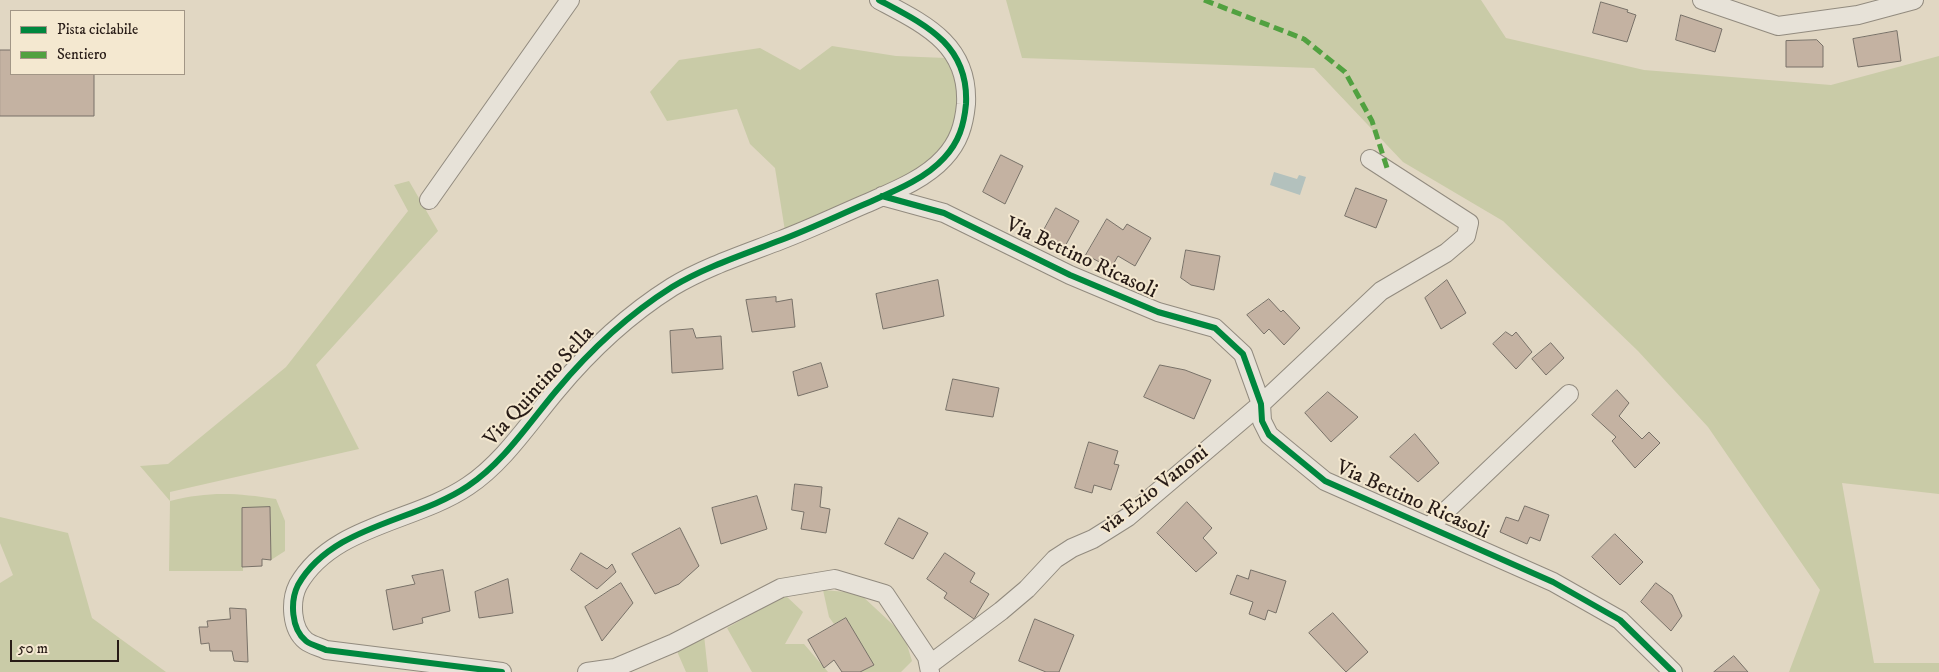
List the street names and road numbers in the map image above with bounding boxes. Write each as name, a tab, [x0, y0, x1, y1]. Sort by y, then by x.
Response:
street label: Via Bettino Ricasoli	[1001, 213, 1161, 305]
street label: Via Quintino Sella	[479, 322, 601, 452]
street label: via Ezio Vanoni	[1096, 441, 1214, 541]
street label: Via Bettino Ricasoli	[1332, 456, 1492, 546]

